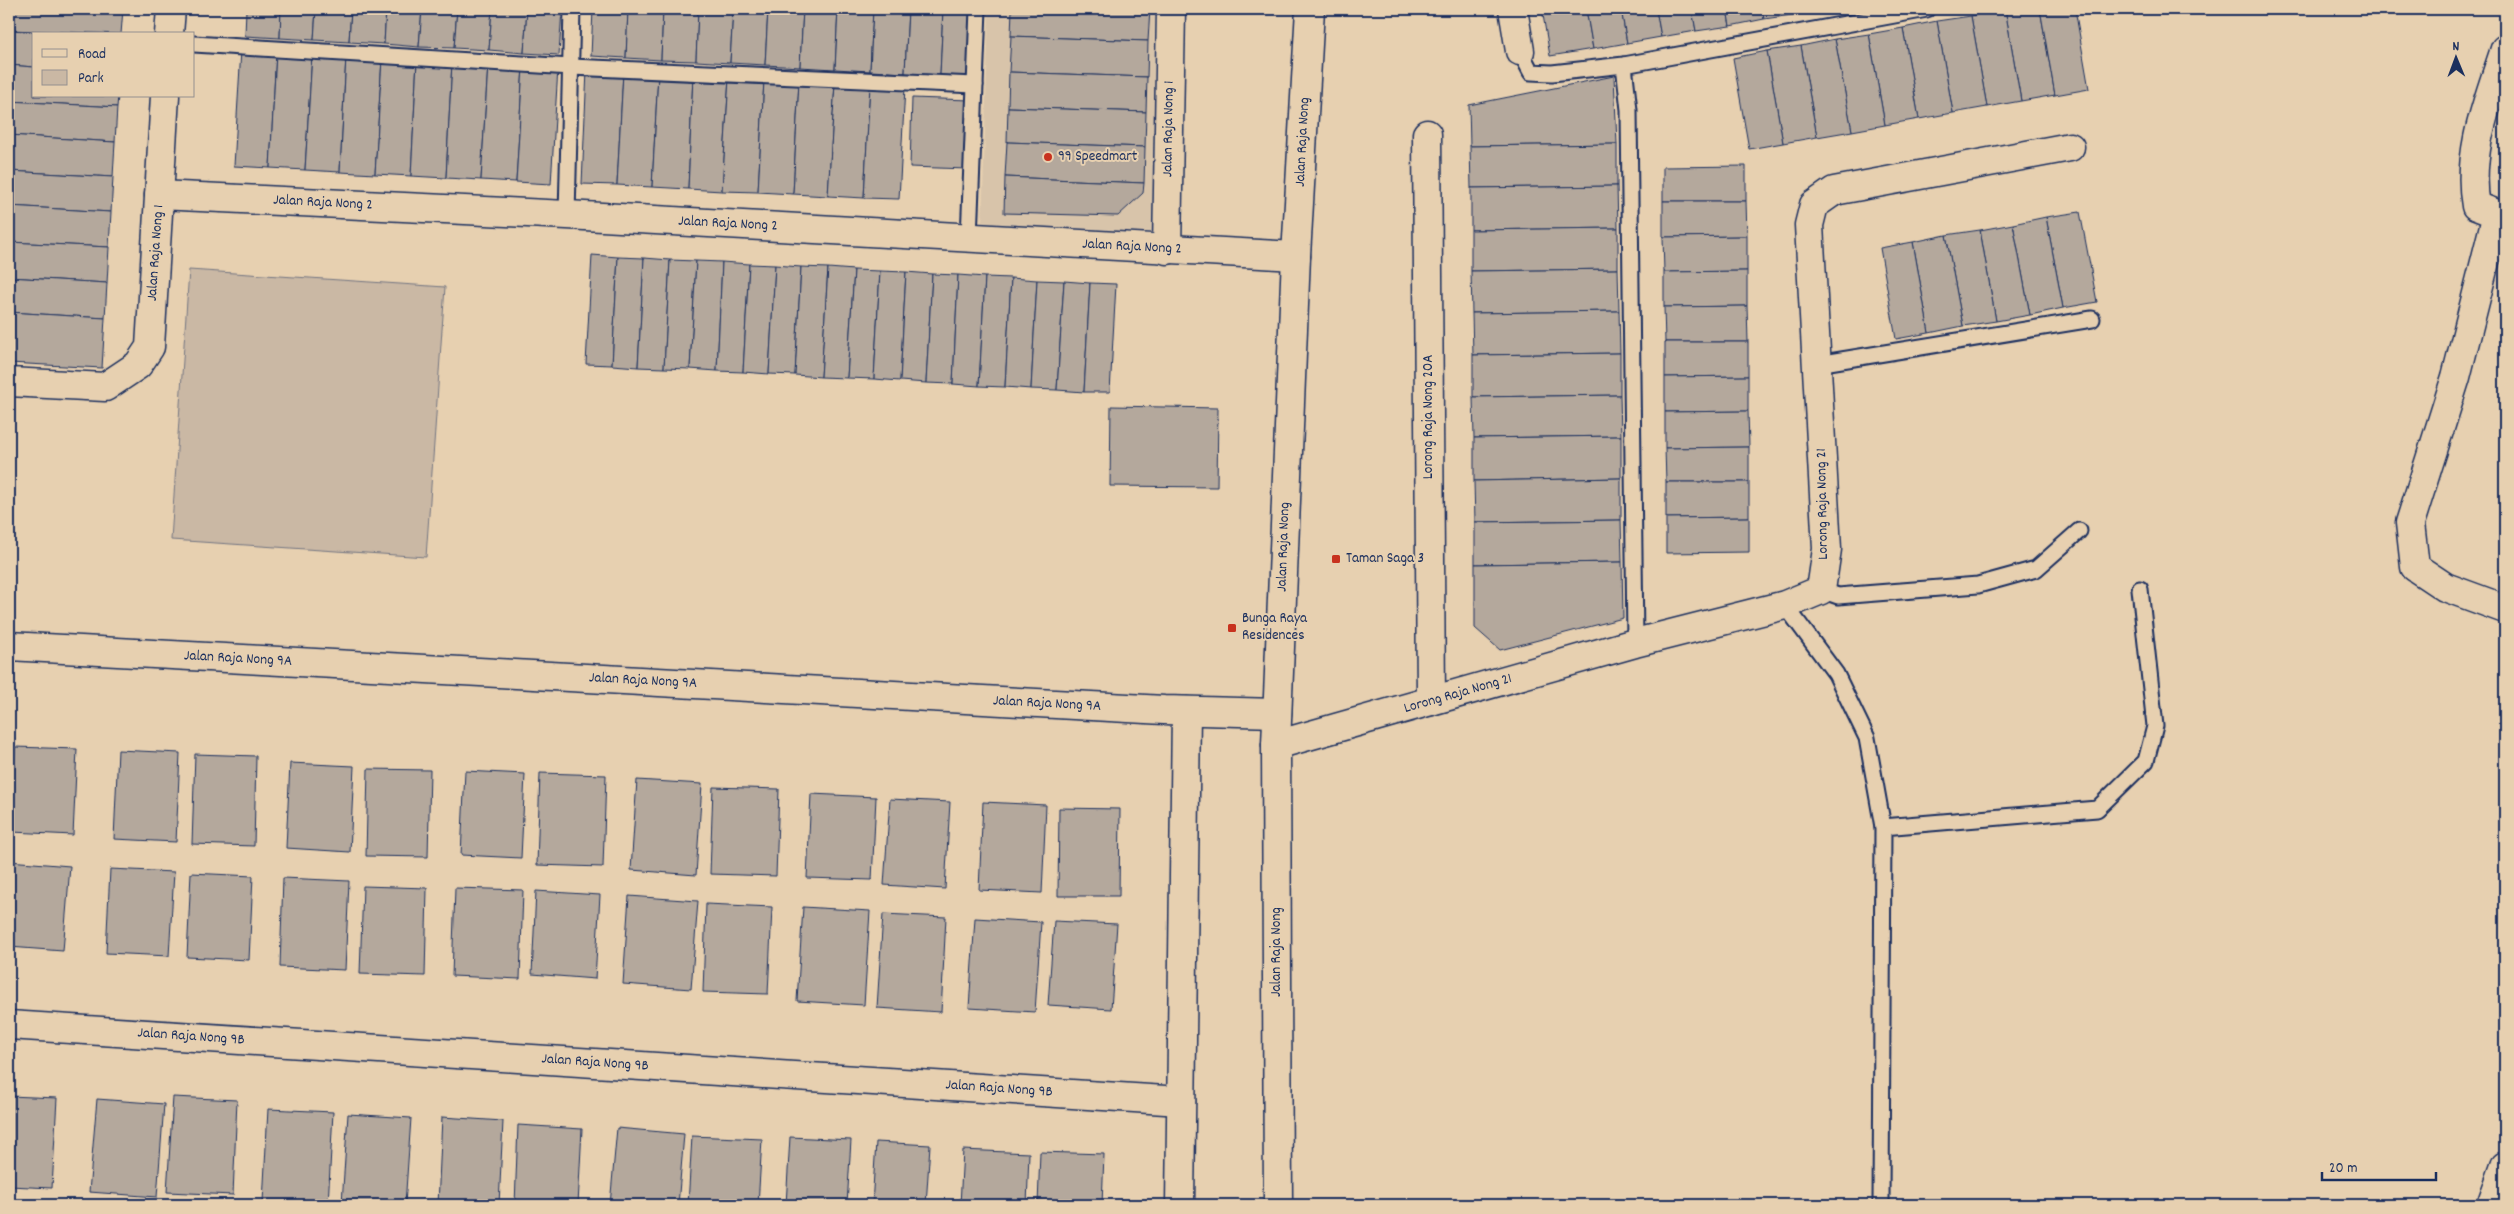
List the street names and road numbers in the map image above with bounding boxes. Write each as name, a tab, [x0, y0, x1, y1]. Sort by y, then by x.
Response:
street label: Jalan Raja Nong 1	[1157, 81, 1181, 177]
street label: Jalan Raja Nong	[1290, 97, 1316, 187]
street label: Jalan Raja Nong 2	[273, 189, 373, 217]
street label: Jalan Raja Nong 1	[142, 204, 170, 302]
street label: Jalan Raja Nong 2	[678, 210, 778, 238]
street label: Jalan Raja Nong 2	[1082, 233, 1182, 261]
street label: Lorong Raja Nong 20A	[1418, 355, 1440, 479]
street label: Lorong Raja Nong 21	[1811, 448, 1835, 560]
street label: Jalan Raja Nong	[1271, 502, 1297, 592]
street label: Jalan Raja Nong 9A	[183, 645, 293, 673]
street label: Jalan Raja Nong 9A	[588, 667, 698, 695]
street label: Lorong Raja Nong 21	[1401, 668, 1515, 720]
street label: Jalan Raja Nong 9A	[992, 690, 1102, 718]
street label: Jalan Raja Nong	[1266, 907, 1288, 997]
street label: Jalan Raja Nong 9B	[137, 1022, 245, 1052]
street label: Jalan Raja Nong 9B	[541, 1048, 649, 1078]
street label: Jalan Raja Nong 9B	[945, 1074, 1053, 1104]

